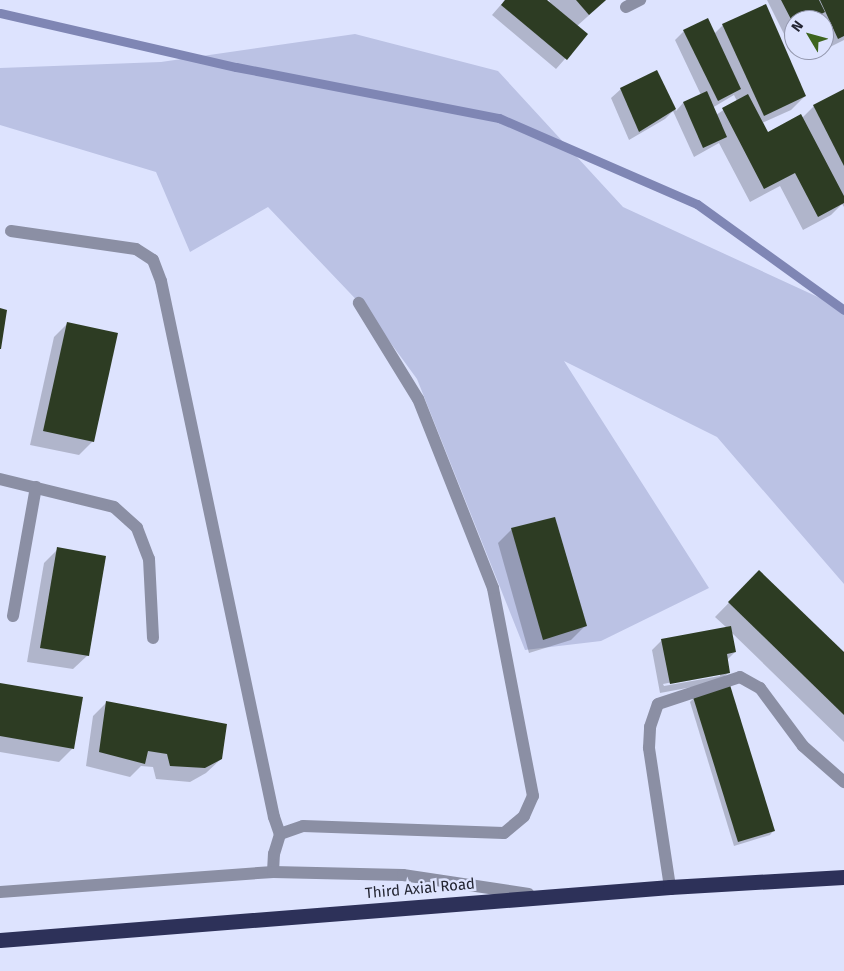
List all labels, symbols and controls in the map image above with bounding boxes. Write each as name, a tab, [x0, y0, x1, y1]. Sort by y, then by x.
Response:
north arrow	[784, 10, 834, 60]
text: N	[788, 17, 807, 35]
street label: Third Axial Road	[364, 875, 476, 903]

